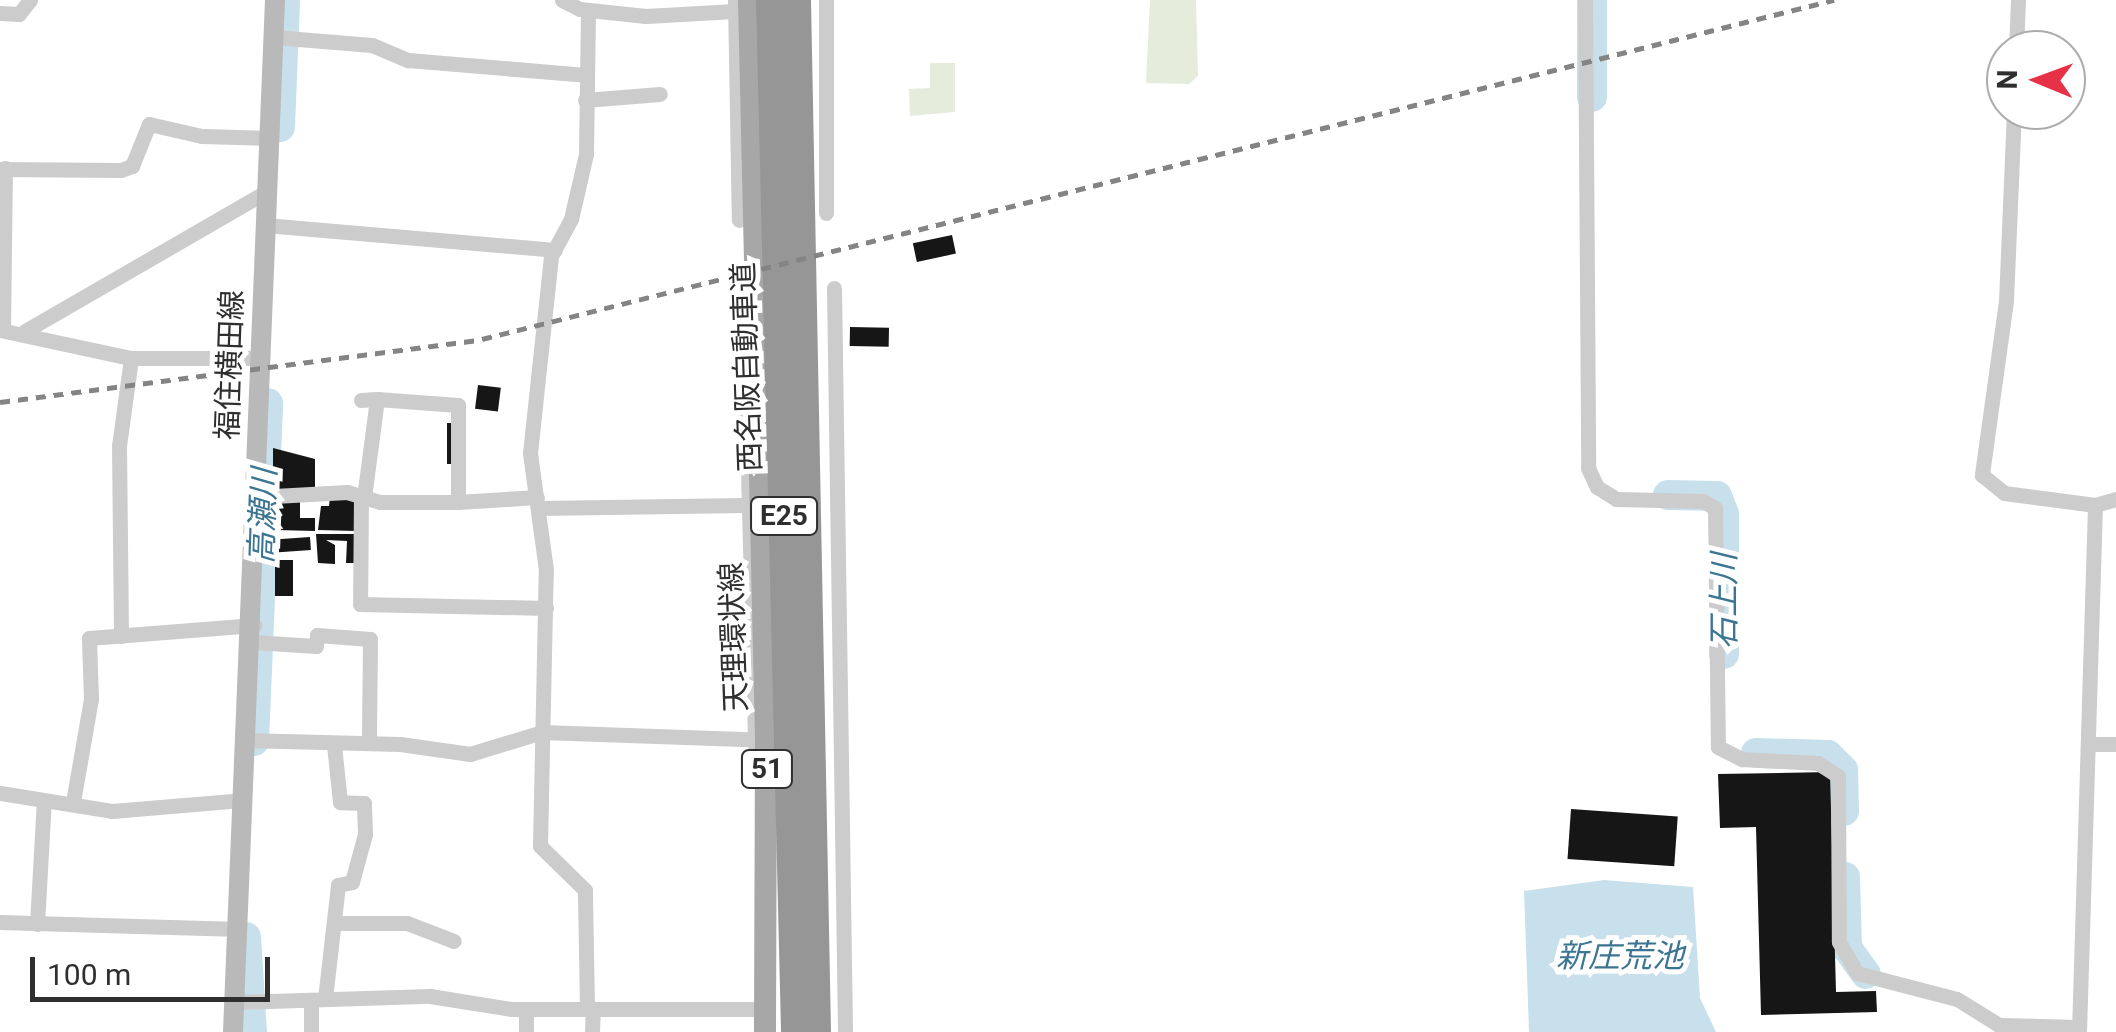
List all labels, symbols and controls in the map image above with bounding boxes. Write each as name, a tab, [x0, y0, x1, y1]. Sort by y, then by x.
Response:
north arrow	[1986, 30, 2086, 130]
text: N	[1991, 69, 2024, 90]
street label: 西名阪自動車道	[725, 261, 769, 473]
street label: 福住横田線	[209, 289, 251, 441]
water label: 高瀬川	[242, 467, 284, 565]
road number: E25	[749, 493, 819, 539]
water label: 石上川	[1705, 553, 1743, 649]
street label: 天理環状線	[713, 561, 755, 713]
road number: 51	[740, 746, 794, 792]
scale bar	[35, 937, 275, 999]
water label: 新庄荒池	[1556, 937, 1684, 975]
text: 100 m	[47, 957, 131, 992]

